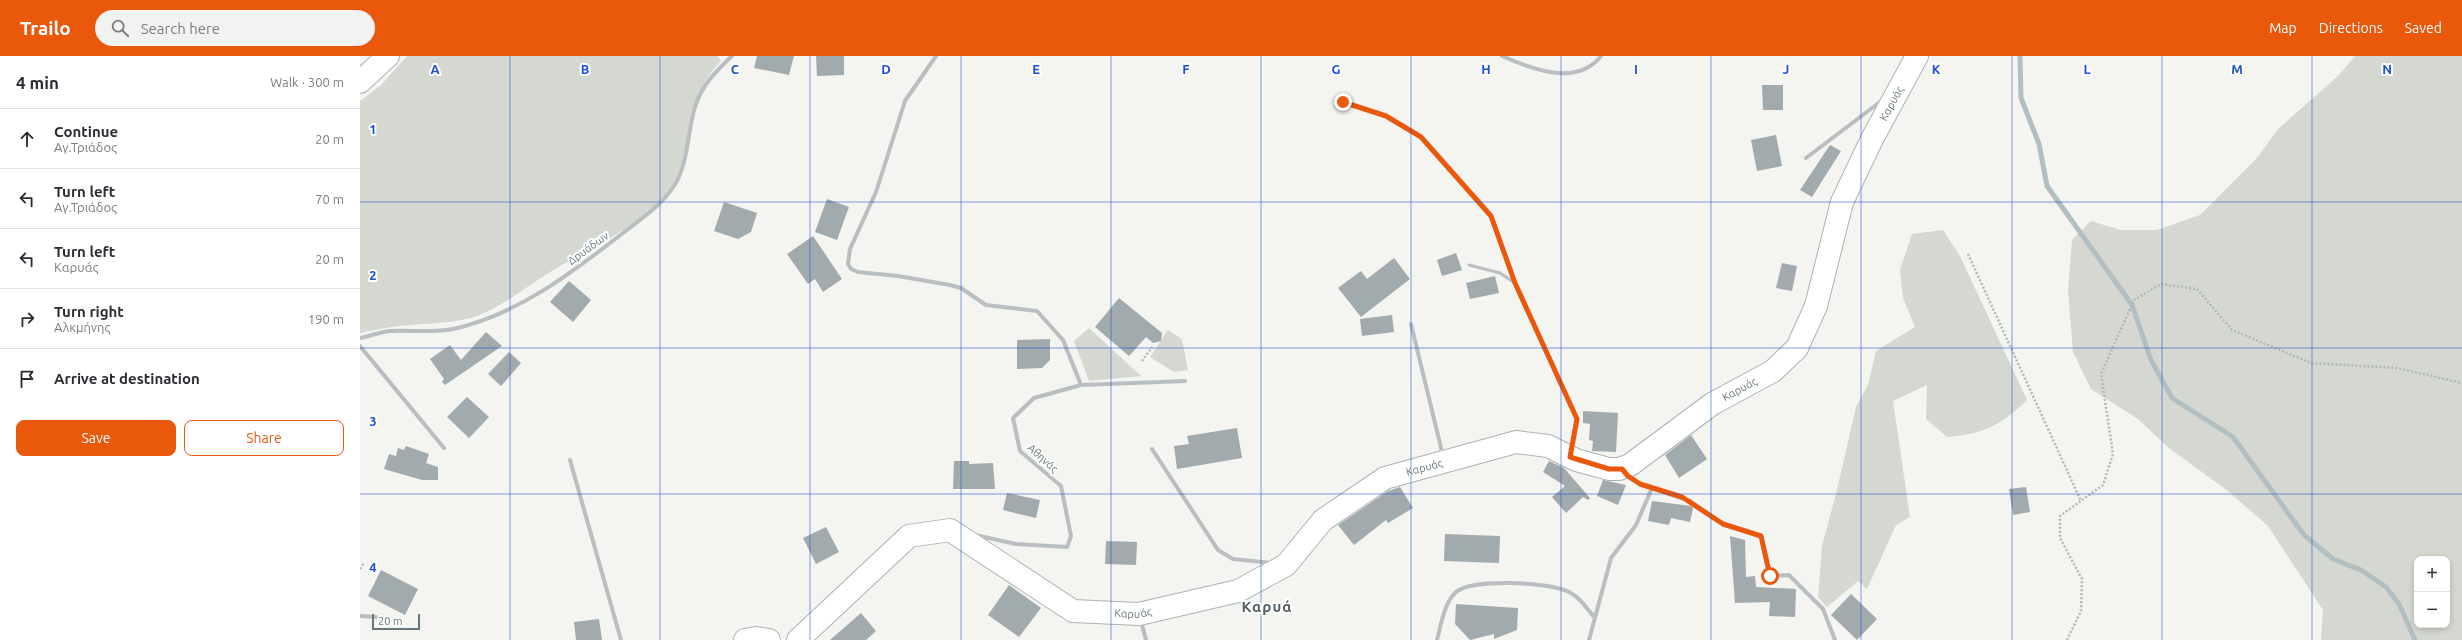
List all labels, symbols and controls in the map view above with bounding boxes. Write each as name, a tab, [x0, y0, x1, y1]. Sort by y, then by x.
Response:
search box	[95, 10, 375, 46]
text: Trailo	[20, 17, 71, 39]
icon: search	[109, 17, 131, 39]
text: Search here	[141, 20, 220, 37]
text: Map	[2269, 20, 2297, 36]
text: Directions	[2319, 20, 2383, 36]
text: Saved	[2405, 20, 2442, 36]
text: A	[430, 62, 440, 76]
text: B	[581, 62, 590, 76]
text: C	[731, 62, 740, 76]
text: D	[881, 62, 891, 76]
text: E	[1032, 62, 1040, 76]
text: F	[1182, 62, 1190, 76]
text: G	[1332, 62, 1341, 76]
text: H	[1481, 62, 1491, 76]
text: I	[1634, 62, 1638, 76]
text: J	[1783, 62, 1789, 76]
text: K	[1932, 62, 1941, 76]
text: L	[2083, 62, 2091, 76]
text: M	[2231, 62, 2243, 76]
text: N	[2382, 62, 2392, 76]
text: 4 min	[16, 73, 59, 92]
text: Walk · 300 m	[270, 75, 344, 89]
street label: Καρυάς	[1877, 84, 1906, 123]
route end	[1334, 93, 1352, 111]
text: 1	[369, 122, 377, 136]
text: Continue	[54, 123, 118, 140]
icon: ahead	[16, 128, 38, 150]
text: 20 m	[315, 132, 344, 146]
text: Αγ.Τριάδος	[54, 140, 117, 154]
text: Turn left	[54, 183, 115, 200]
icon: left	[16, 188, 38, 210]
text: 70 m	[315, 192, 344, 206]
text: Αγ.Τριάδος	[54, 200, 117, 214]
street label: Δρυάδων	[565, 229, 611, 267]
text: Turn left	[54, 243, 115, 260]
icon: left	[16, 248, 38, 270]
text: 20 m	[315, 252, 344, 266]
text: Καρυάς	[54, 260, 98, 274]
text: 2	[369, 268, 377, 282]
text: Turn right	[54, 303, 124, 320]
icon: right	[16, 308, 38, 330]
text: 190 m	[308, 312, 344, 326]
text: Αλκμήνης	[54, 320, 110, 334]
icon: arrive	[16, 368, 38, 390]
text: Arrive at destination	[54, 370, 200, 387]
street label: Καρυάς	[1720, 375, 1759, 403]
text: 3	[369, 414, 377, 428]
button: Save	[16, 420, 176, 456]
button: Share	[184, 420, 344, 456]
street label: Αθηνάς	[1025, 441, 1061, 475]
street label: Καρυάς	[1405, 456, 1444, 478]
map controls	[2414, 556, 2450, 628]
button: +	[2414, 556, 2450, 592]
text: 4	[369, 560, 377, 574]
route start	[1761, 567, 1779, 585]
button: −	[2414, 592, 2450, 628]
district label: Καρυά	[1242, 598, 1292, 615]
street label: Καρυάς	[1114, 605, 1153, 620]
scale bar	[372, 612, 420, 631]
text: 20 m	[378, 615, 402, 627]

